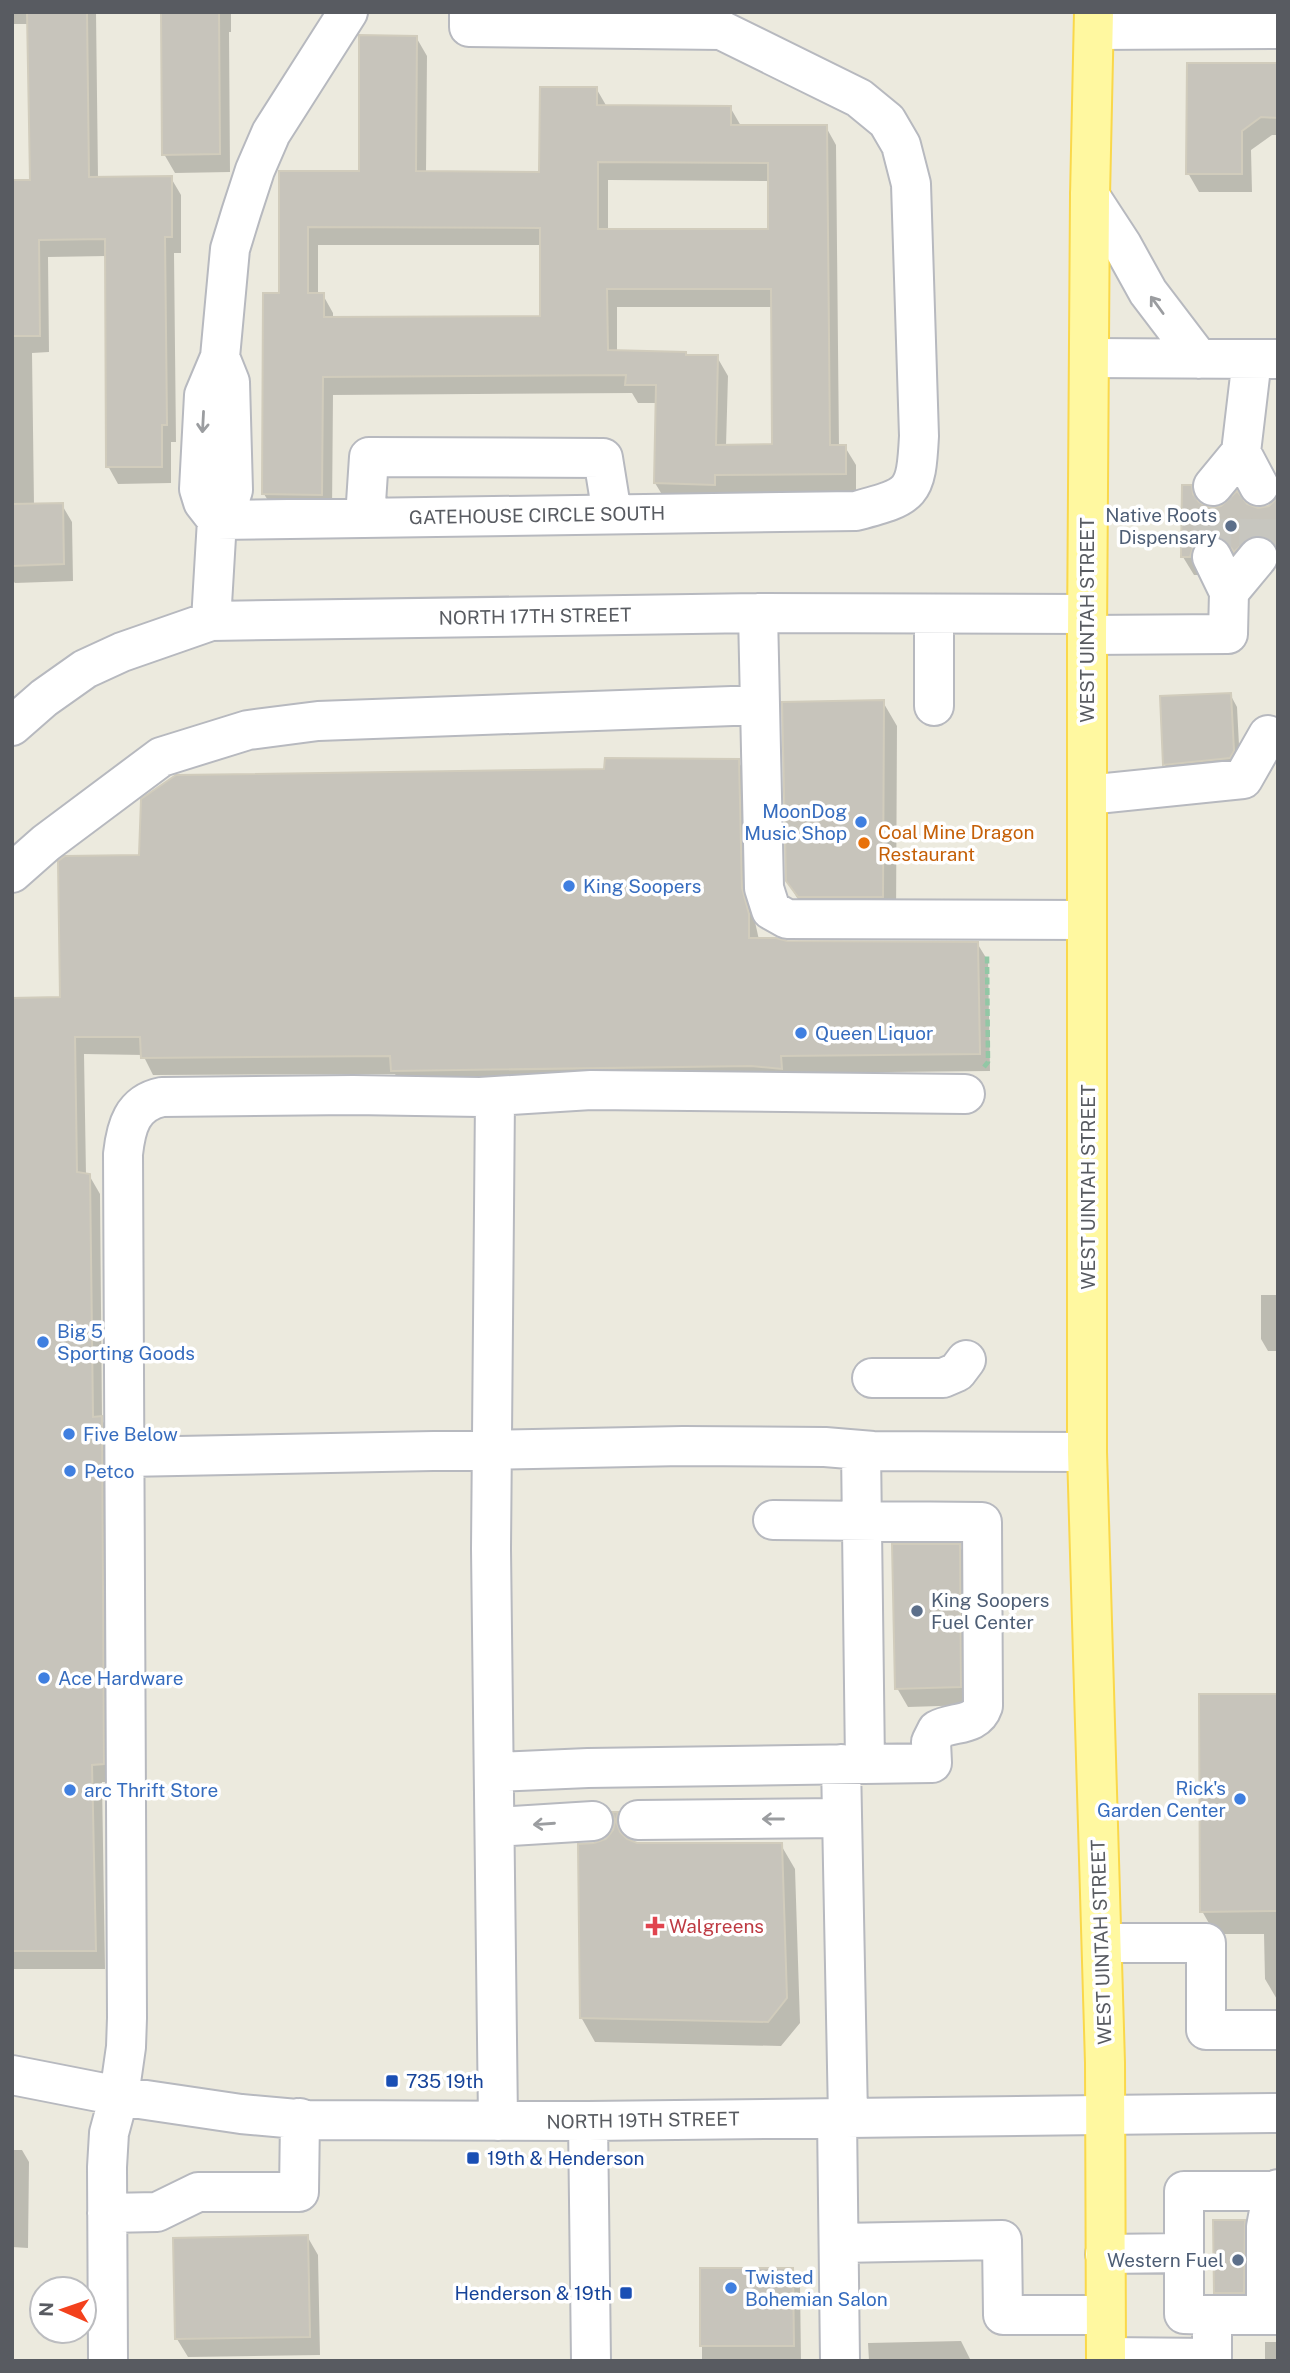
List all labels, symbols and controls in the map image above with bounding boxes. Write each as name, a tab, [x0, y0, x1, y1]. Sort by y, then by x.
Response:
one-way arrow	[1150, 296, 1164, 315]
one-way arrow	[196, 410, 209, 433]
street label: GATEHOUSE CIRCLE SOUTH	[409, 502, 665, 528]
place label: Native Roots Dispensary	[1105, 504, 1217, 548]
street label: WEST UINTAH STREET	[1076, 517, 1098, 723]
marker: Native Roots Dispensary	[1223, 518, 1239, 534]
street label: NORTH 17TH STREET	[438, 603, 632, 629]
place label: MoonDog Music Shop	[744, 800, 847, 844]
marker: MoonDog Music Shop	[853, 814, 869, 830]
place label: Coal Mine Dragon Restaurant	[878, 821, 1034, 865]
marker: Coal Mine Dragon Restaurant	[856, 835, 872, 851]
place label: King Soopers	[583, 875, 701, 897]
marker: King Soopers	[561, 878, 577, 894]
place label: Queen Liquor	[815, 1022, 934, 1044]
marker: Queen Liquor	[793, 1025, 809, 1041]
street label: WEST UINTAH STREET	[1077, 1084, 1099, 1290]
place label: Big 5 Sporting Goods	[57, 1320, 195, 1364]
marker: Big 5 Sporting Goods	[35, 1334, 51, 1350]
place label: Five Below	[83, 1423, 178, 1445]
marker: Five Below	[61, 1426, 77, 1442]
place label: Petco	[84, 1460, 134, 1482]
marker: Petco	[62, 1463, 78, 1479]
place label: King Soopers Fuel Center	[931, 1589, 1049, 1633]
marker: King Soopers Fuel Center	[909, 1603, 925, 1619]
place label: Ace Hardware	[58, 1667, 184, 1689]
marker: Ace Hardware	[36, 1670, 52, 1686]
place label: Rick's Garden Center	[1097, 1777, 1226, 1821]
place label: arc Thrift Store	[84, 1779, 218, 1801]
marker: arc Thrift Store	[62, 1782, 78, 1798]
marker: Rick's Garden Center	[1232, 1791, 1248, 1807]
one-way arrow	[762, 1812, 785, 1826]
one-way arrow	[533, 1817, 556, 1830]
street label: WEST UINTAH STREET	[1086, 1839, 1116, 2045]
place label: Walgreens	[669, 1915, 764, 1937]
marker: Walgreens	[647, 1918, 663, 1934]
place label: 735 19th	[406, 2070, 484, 2092]
marker: 735 19th	[384, 2073, 400, 2089]
street label: NORTH 19TH STREET	[546, 2107, 740, 2133]
place label: 19th & Henderson	[487, 2147, 645, 2169]
marker: 19th & Henderson	[465, 2150, 481, 2166]
place label: Western Fuel	[1107, 2249, 1224, 2271]
marker: Western Fuel	[1230, 2252, 1246, 2268]
place label: Twisted Bohemian Salon	[745, 2266, 888, 2310]
north arrow	[28, 2275, 98, 2345]
marker: Twisted Bohemian Salon	[723, 2280, 739, 2296]
place label: Henderson & 19th	[454, 2282, 612, 2304]
marker: Henderson & 19th	[618, 2285, 634, 2301]
text: N	[35, 2302, 57, 2317]

